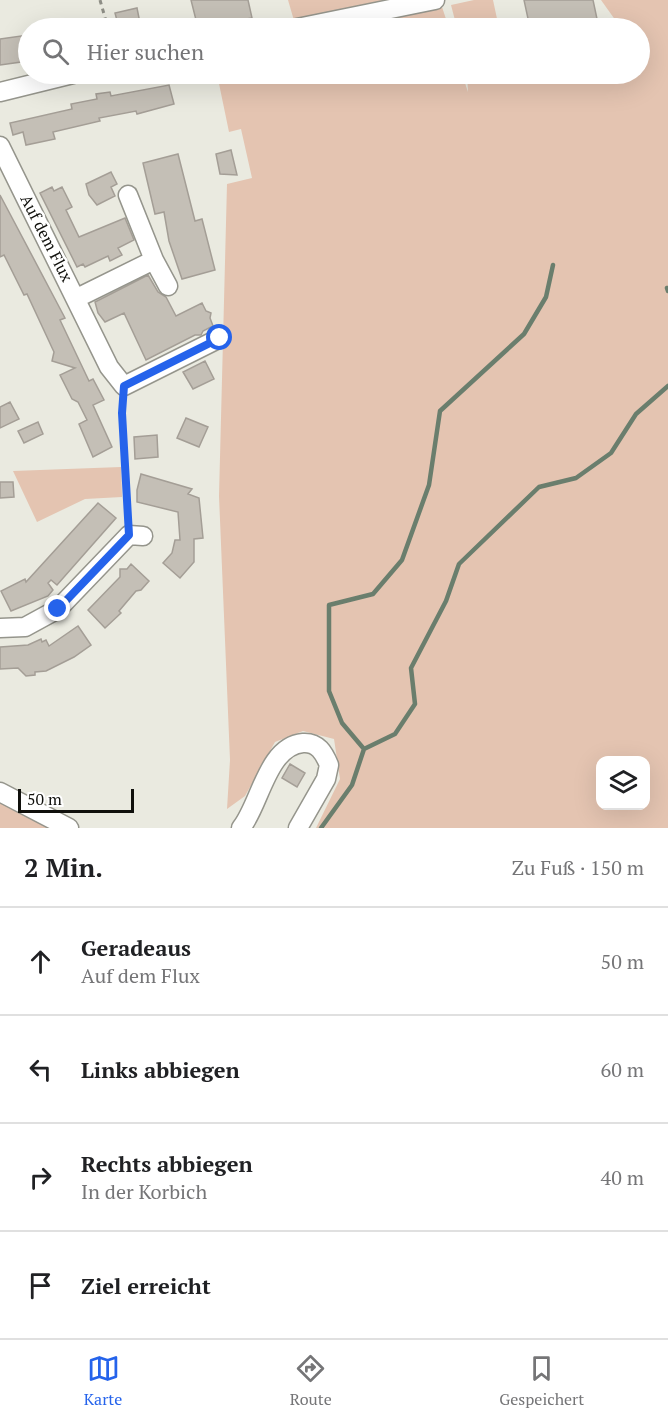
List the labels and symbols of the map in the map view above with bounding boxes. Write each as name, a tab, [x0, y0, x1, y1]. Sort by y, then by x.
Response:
street label: Auf dem Flux	[16, 191, 79, 286]
route start	[206, 324, 232, 350]
route end	[44, 595, 70, 621]
scale bar	[18, 786, 134, 814]

